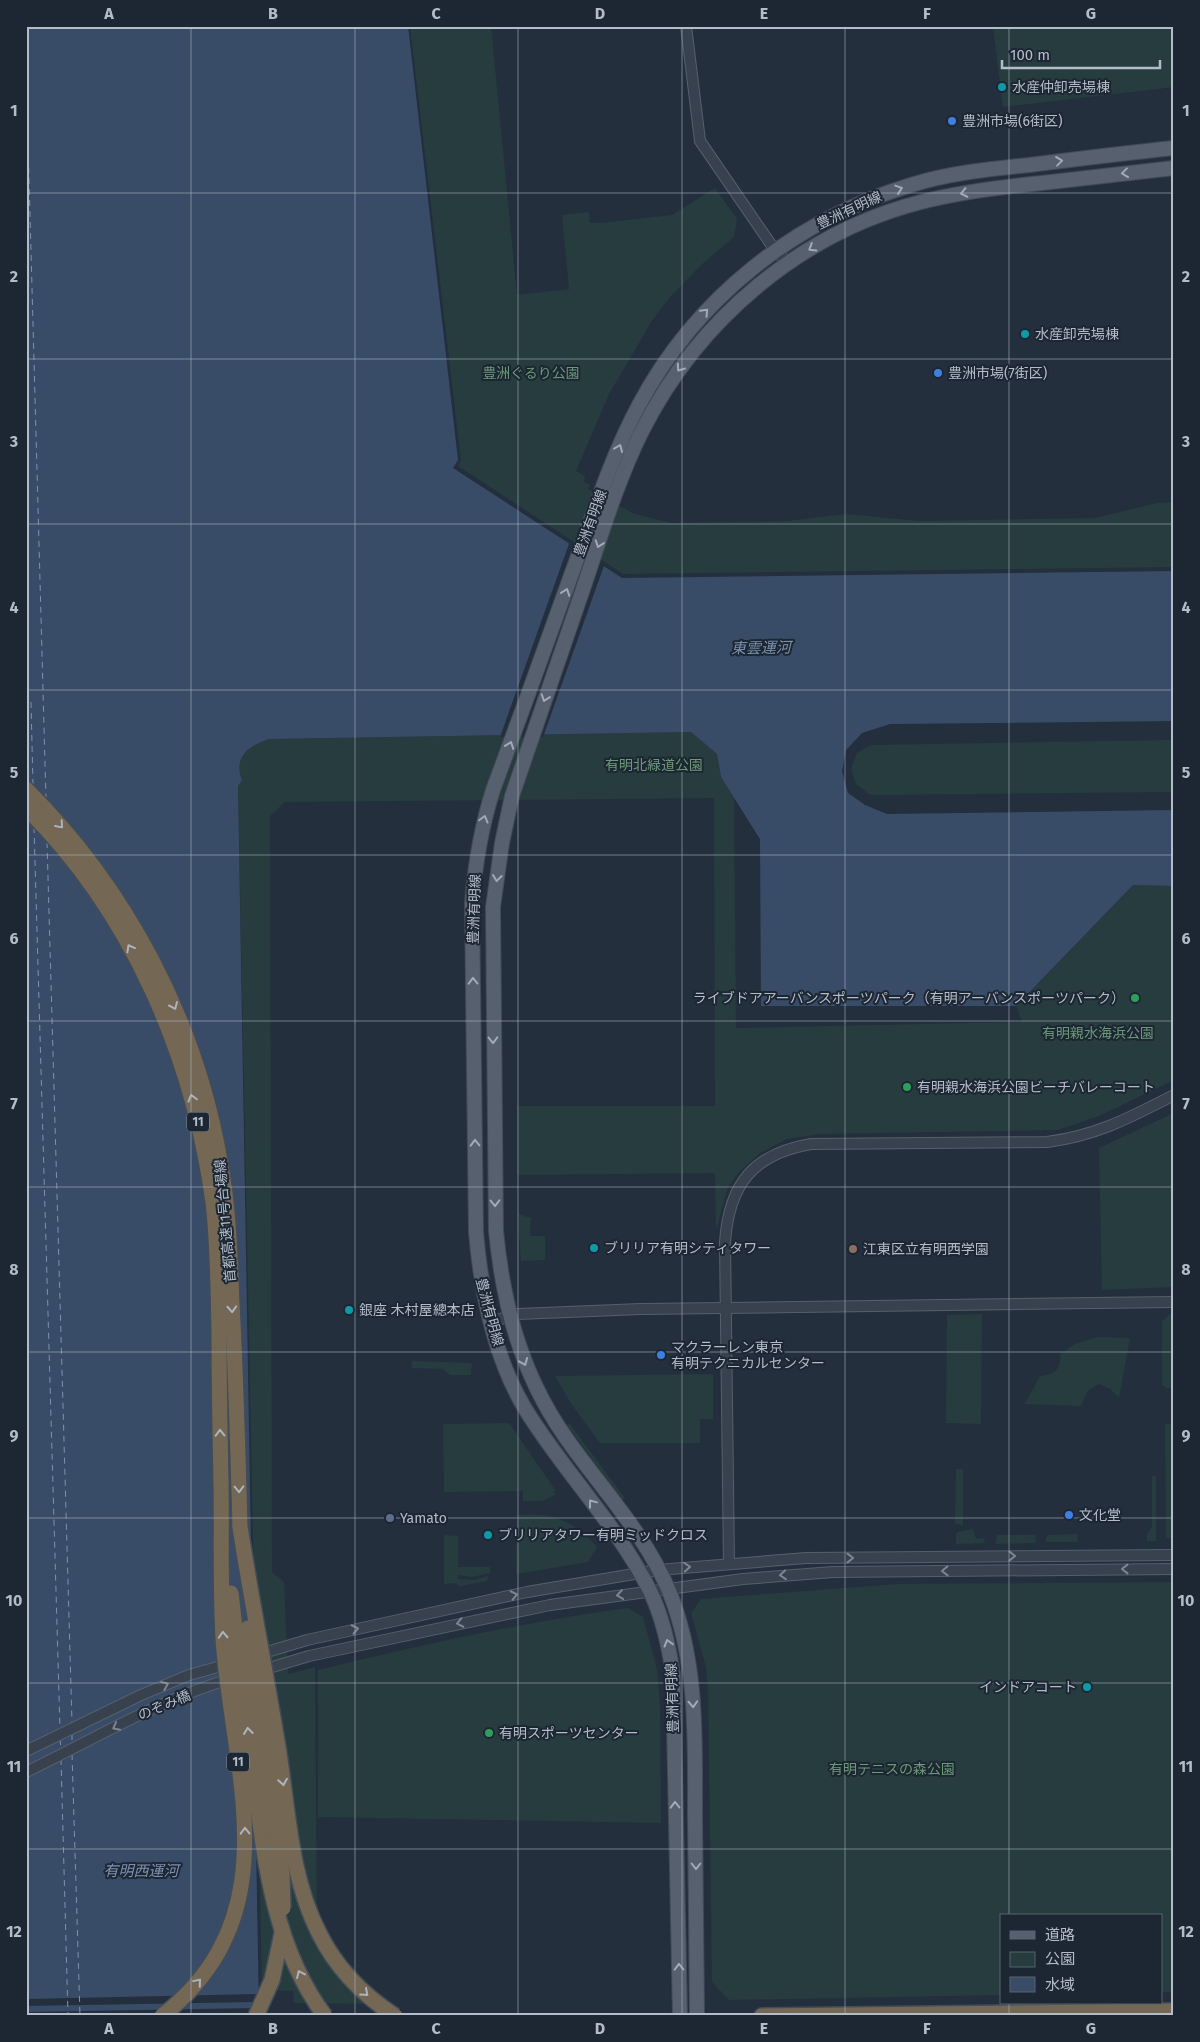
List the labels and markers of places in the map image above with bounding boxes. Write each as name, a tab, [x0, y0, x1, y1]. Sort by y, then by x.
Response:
place label: 水産仲卸売場棟	[1012, 79, 1110, 96]
marker: 水産仲卸売場棟	[996, 81, 1008, 93]
place label: 豊洲市場(6街区)	[962, 113, 1063, 130]
marker: 豊洲市場(6街区)	[946, 115, 958, 127]
place label: 水産卸売場棟	[1035, 326, 1119, 343]
marker: 水産卸売場棟	[1019, 328, 1031, 340]
place label: 豊洲市場(7街区)	[948, 365, 1047, 382]
marker: 豊洲市場(7街区)	[932, 367, 944, 379]
place label: ライブドアアーバンスポーツパーク（有明アーバンスポーツパーク）	[693, 990, 1125, 1007]
marker: ライブドアアーバンスポーツパーク（有明アーバンスポーツパーク）	[1129, 992, 1141, 1004]
place label: 有明親水海浜公園ビーチバレーコート	[917, 1079, 1155, 1096]
marker: 有明親水海浜公園ビーチバレーコート	[901, 1081, 913, 1093]
place label: ブリリア有明シティタワー	[604, 1240, 771, 1257]
place label: 江東区立有明西学園	[863, 1241, 989, 1258]
marker: ブリリア有明シティタワー	[588, 1242, 600, 1254]
marker: 江東区立有明西学園	[847, 1243, 859, 1255]
place label: 銀座 木村屋總本店	[359, 1302, 475, 1319]
marker: 銀座 木村屋總本店	[343, 1304, 355, 1316]
place label: マクラーレン東京 有明テクニカルセンター	[671, 1339, 825, 1372]
marker: マクラーレン東京 有明テクニカルセンター	[655, 1349, 667, 1361]
place label: 文化堂	[1079, 1507, 1121, 1524]
marker: 文化堂	[1063, 1509, 1075, 1521]
place label: Yamato	[400, 1510, 447, 1527]
marker: Yamato	[384, 1512, 396, 1524]
place label: ブリリアタワー有明ミッドクロス	[498, 1527, 708, 1544]
marker: ブリリアタワー有明ミッドクロス	[482, 1529, 494, 1541]
place label: インドアコート	[979, 1679, 1077, 1696]
marker: インドアコート	[1081, 1681, 1093, 1693]
place label: 有明スポーツセンター	[499, 1725, 639, 1742]
marker: 有明スポーツセンター	[483, 1727, 495, 1739]

